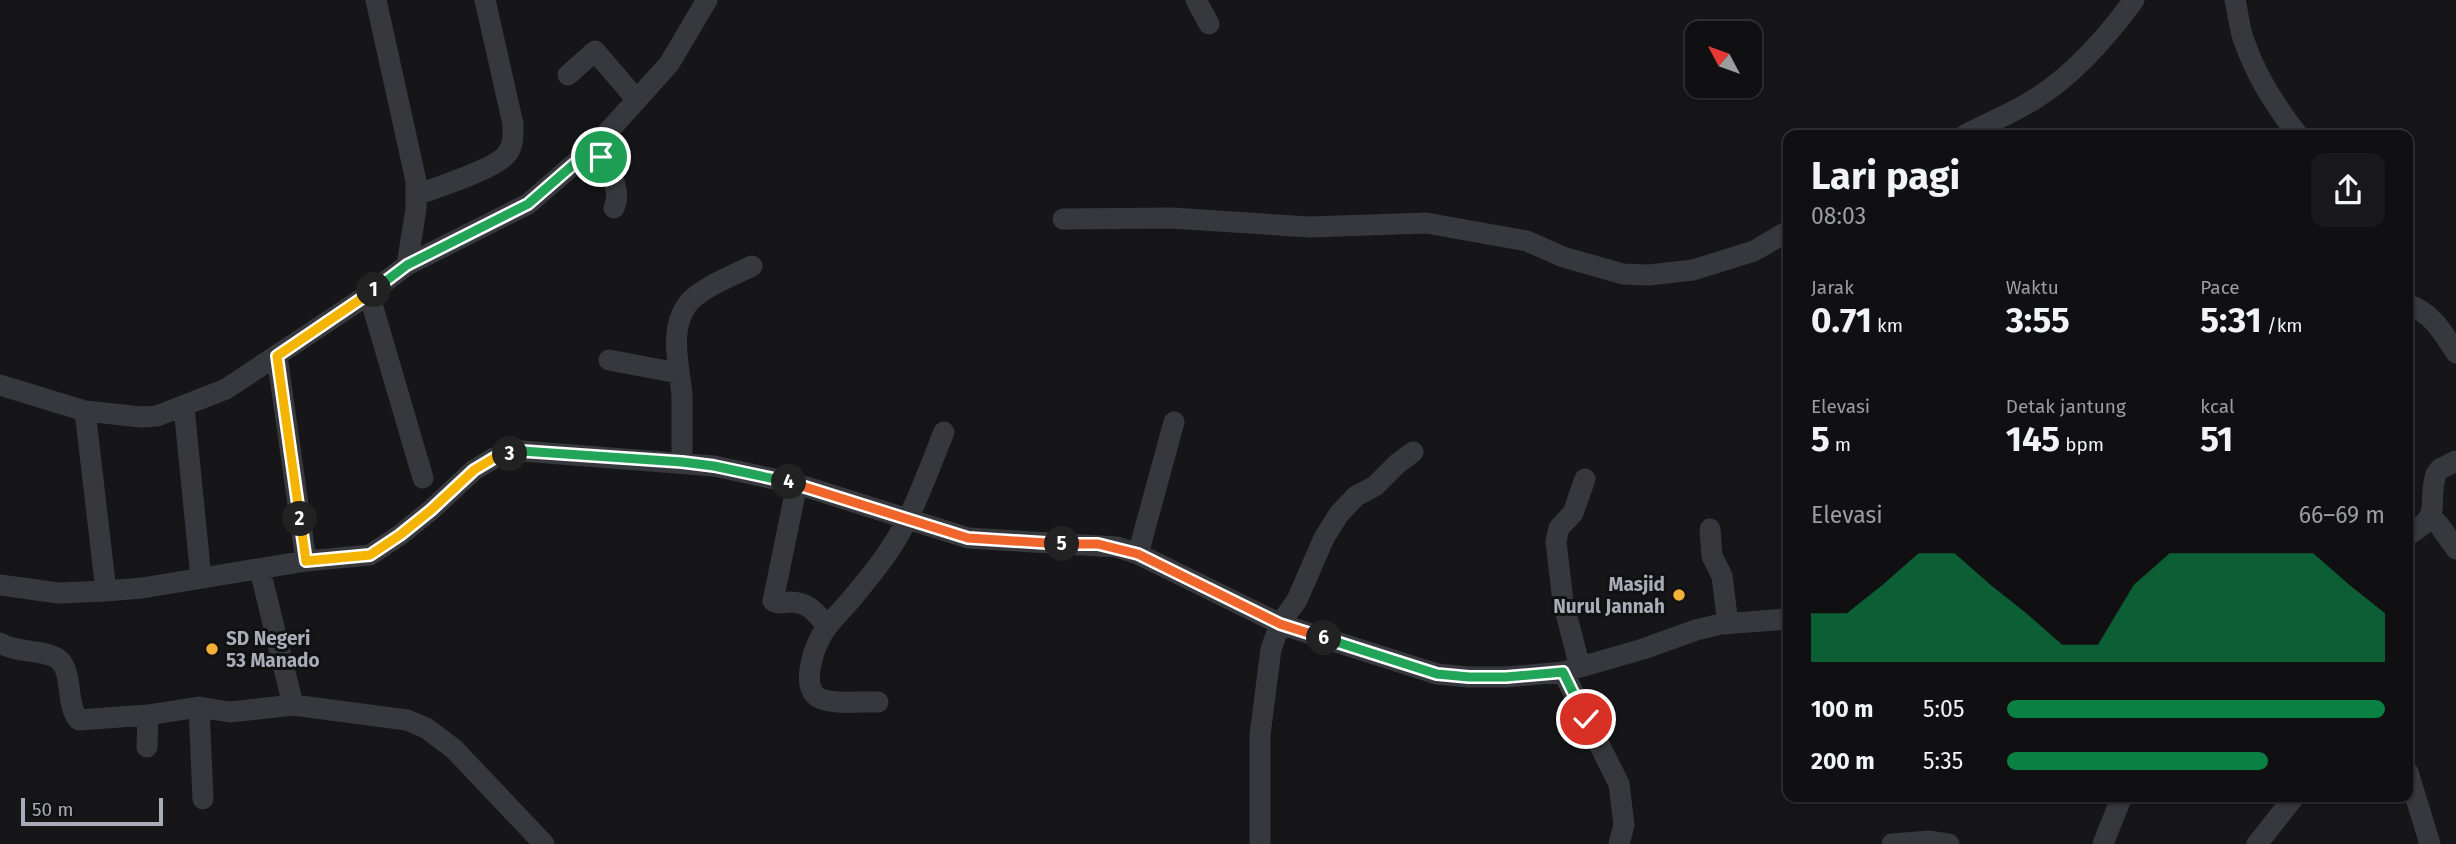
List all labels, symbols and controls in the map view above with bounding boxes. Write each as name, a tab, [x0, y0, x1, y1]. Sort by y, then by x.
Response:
north arrow	[1685, 21, 1762, 98]
map controls	[1685, 21, 1762, 98]
pin	[571, 127, 631, 187]
icon: arrive	[582, 138, 620, 176]
text: Lari pagi	[1811, 153, 1960, 199]
button: share	[2311, 153, 2385, 227]
text: 08:03	[1811, 202, 1866, 230]
pin: 1	[356, 272, 392, 308]
text: Jarak	[1811, 276, 1854, 299]
text: Waktu	[2006, 276, 2059, 299]
text: Pace	[2200, 276, 2240, 299]
text: 1	[369, 278, 378, 301]
text: 0.71	[1811, 299, 1872, 341]
text: 3:55	[2006, 299, 2070, 341]
text: 5:31	[2200, 299, 2262, 341]
text: km	[1872, 314, 1903, 337]
text: /km	[2262, 314, 2303, 337]
text: Elevasi	[1811, 395, 1870, 418]
text: Detak jantung	[2006, 395, 2126, 418]
text: kcal	[2200, 395, 2235, 418]
text: 5	[1811, 418, 1830, 460]
text: 145	[2006, 418, 2060, 460]
text: 51	[2200, 418, 2233, 460]
text: m	[1830, 433, 1851, 456]
text: bpm	[2060, 433, 2104, 456]
pin: 3	[492, 436, 528, 472]
text: 3	[505, 442, 514, 465]
pin: 4	[772, 464, 806, 500]
text: 4	[783, 470, 794, 493]
text: Elevasi	[1811, 501, 1883, 529]
text: 66–69 m	[2299, 501, 2385, 529]
pin: 2	[282, 502, 318, 536]
text: 2	[295, 507, 304, 530]
pin: 5	[1044, 526, 1080, 562]
text: 5	[1056, 532, 1067, 555]
place label: Masjid Nurul Jannah	[1553, 573, 1665, 618]
marker: Masjid Nurul Jannah	[1671, 587, 1687, 603]
pin: 6	[1306, 620, 1342, 656]
text: 6	[1318, 626, 1329, 649]
place label: SD Negeri 53 Manado	[226, 627, 320, 672]
marker: SD Negeri 53 Manado	[204, 641, 220, 657]
pin	[1556, 689, 1616, 749]
text: 100 m	[1811, 695, 1873, 723]
text: 5:05	[1923, 695, 1964, 723]
icon: check	[1567, 700, 1605, 738]
text: 200 m	[1811, 747, 1875, 775]
text: 5:35	[1923, 747, 1963, 775]
scale bar	[21, 795, 163, 827]
text: 50 m	[32, 798, 73, 821]

